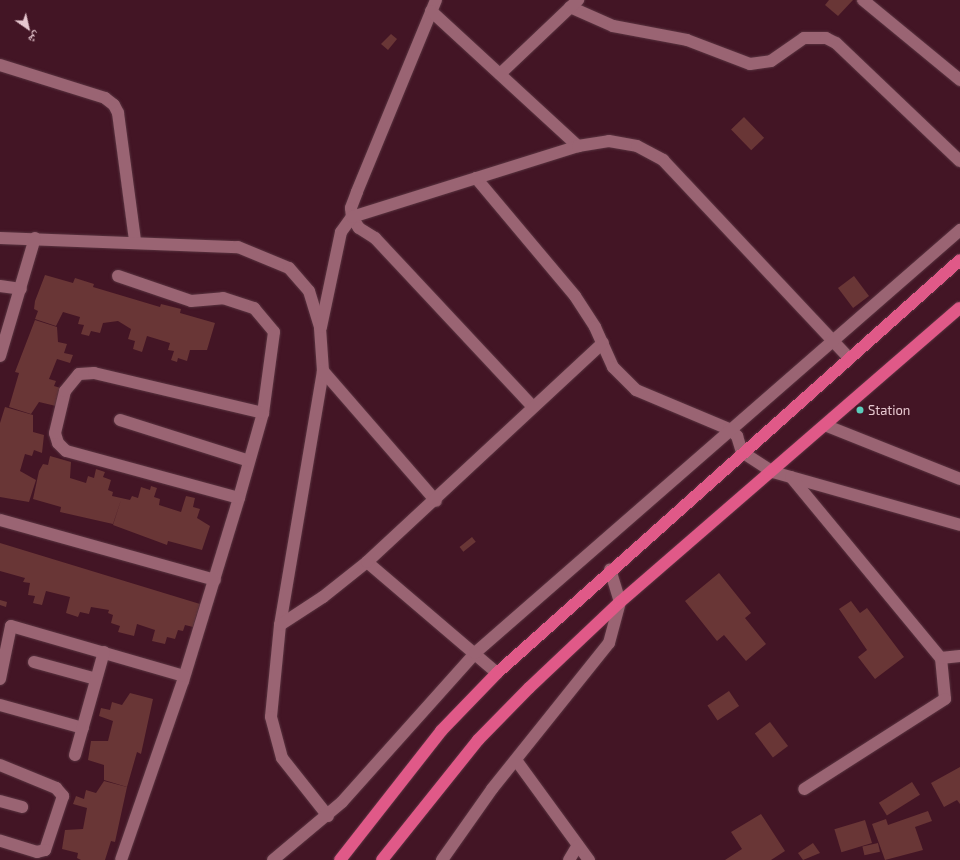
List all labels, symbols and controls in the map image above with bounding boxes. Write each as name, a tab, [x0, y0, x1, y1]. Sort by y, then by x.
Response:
north arrow	[8, 8, 48, 48]
text: ش	[27, 30, 43, 47]
place label: Station	[868, 402, 910, 418]
marker: Station	[855, 405, 865, 415]

